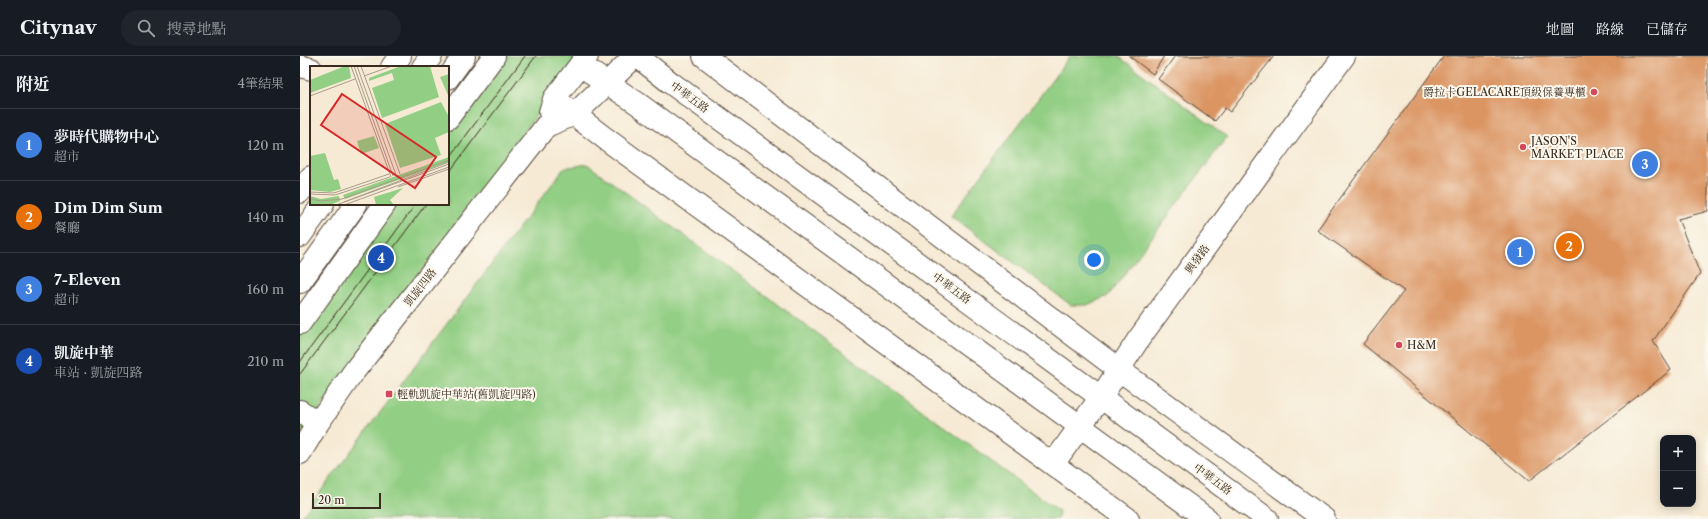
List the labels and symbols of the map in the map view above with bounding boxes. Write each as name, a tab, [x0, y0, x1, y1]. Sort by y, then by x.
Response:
inset map	[310, 66, 449, 205]
street label: 中華五路	[668, 78, 712, 116]
place label: 爵拉卡GELACARE頂級保養專櫃	[1423, 85, 1586, 99]
marker: 爵拉卡GELACARE頂級保養專櫃	[1589, 87, 1599, 97]
place label: JASON'S MARKET PLACE	[1529, 134, 1624, 161]
marker: JASON'S MARKET PLACE	[1518, 142, 1528, 152]
pin: 3	[1632, 149, 1658, 179]
pin: 2	[1556, 231, 1582, 261]
pin: 1	[1507, 237, 1533, 267]
street label: 興發路	[1182, 242, 1212, 276]
pin: 4	[368, 243, 394, 273]
your location	[1084, 250, 1104, 270]
street label: 凱旋四路	[401, 265, 439, 309]
street label: 中華五路	[930, 269, 974, 307]
place label: H&M	[1407, 338, 1436, 352]
marker: H&M	[1394, 340, 1404, 350]
place label: 輕軌凱旋中華站(舊凱旋四路)	[397, 387, 536, 401]
marker: 輕軌凱旋中華站(舊凱旋四路)	[384, 389, 394, 399]
street label: 中華五路	[1191, 460, 1235, 498]
scale bar	[312, 491, 381, 510]

